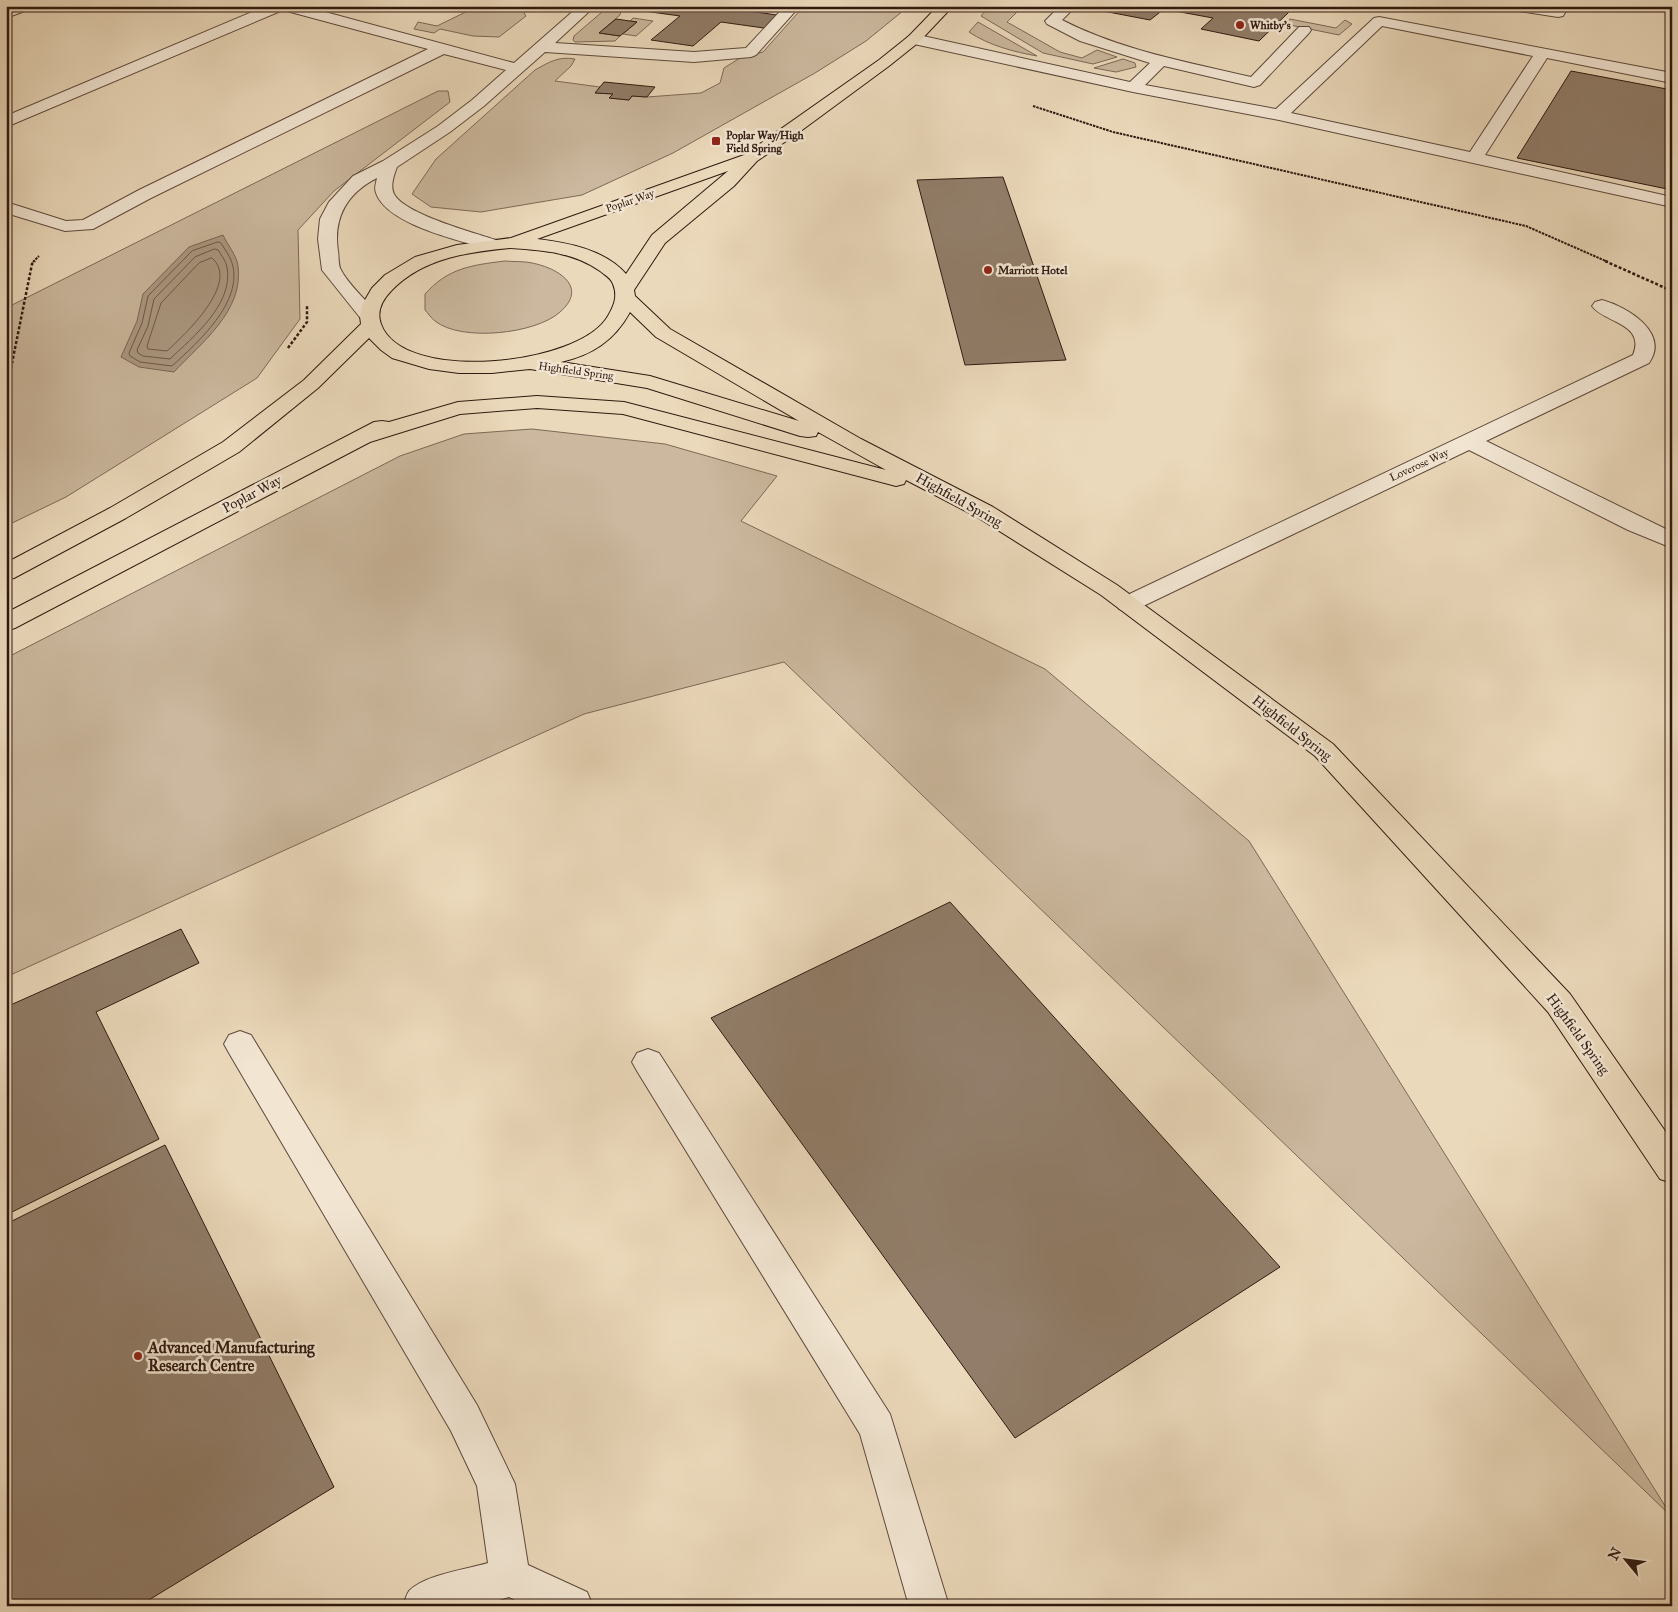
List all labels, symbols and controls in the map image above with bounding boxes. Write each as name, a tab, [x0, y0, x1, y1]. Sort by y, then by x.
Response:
marker: Whitby's	[1234, 19, 1246, 31]
place label: Whitby's	[1250, 19, 1291, 33]
place label: Poplar Way/High Field Spring	[726, 129, 804, 156]
marker: Poplar Way/High Field Spring	[710, 135, 722, 147]
street label: Poplar Way	[604, 186, 657, 215]
marker: Marriott Hotel	[982, 264, 994, 276]
place label: Marriott Hotel	[998, 264, 1068, 277]
street label: Highfield Spring	[538, 359, 615, 383]
street label: Loverose Way	[1387, 445, 1451, 484]
street label: Highfield Spring	[913, 469, 1006, 531]
street label: Poplar Way	[219, 471, 285, 517]
street label: Highfield Spring	[1249, 692, 1336, 765]
street label: Highfield Spring	[1543, 990, 1613, 1078]
place label: Advanced Manufacturing Research Centre	[147, 1338, 315, 1375]
marker: Advanced Manufacturing Research Centre	[132, 1350, 144, 1362]
north arrow	[1600, 1534, 1650, 1584]
text: N	[1605, 1545, 1625, 1563]

